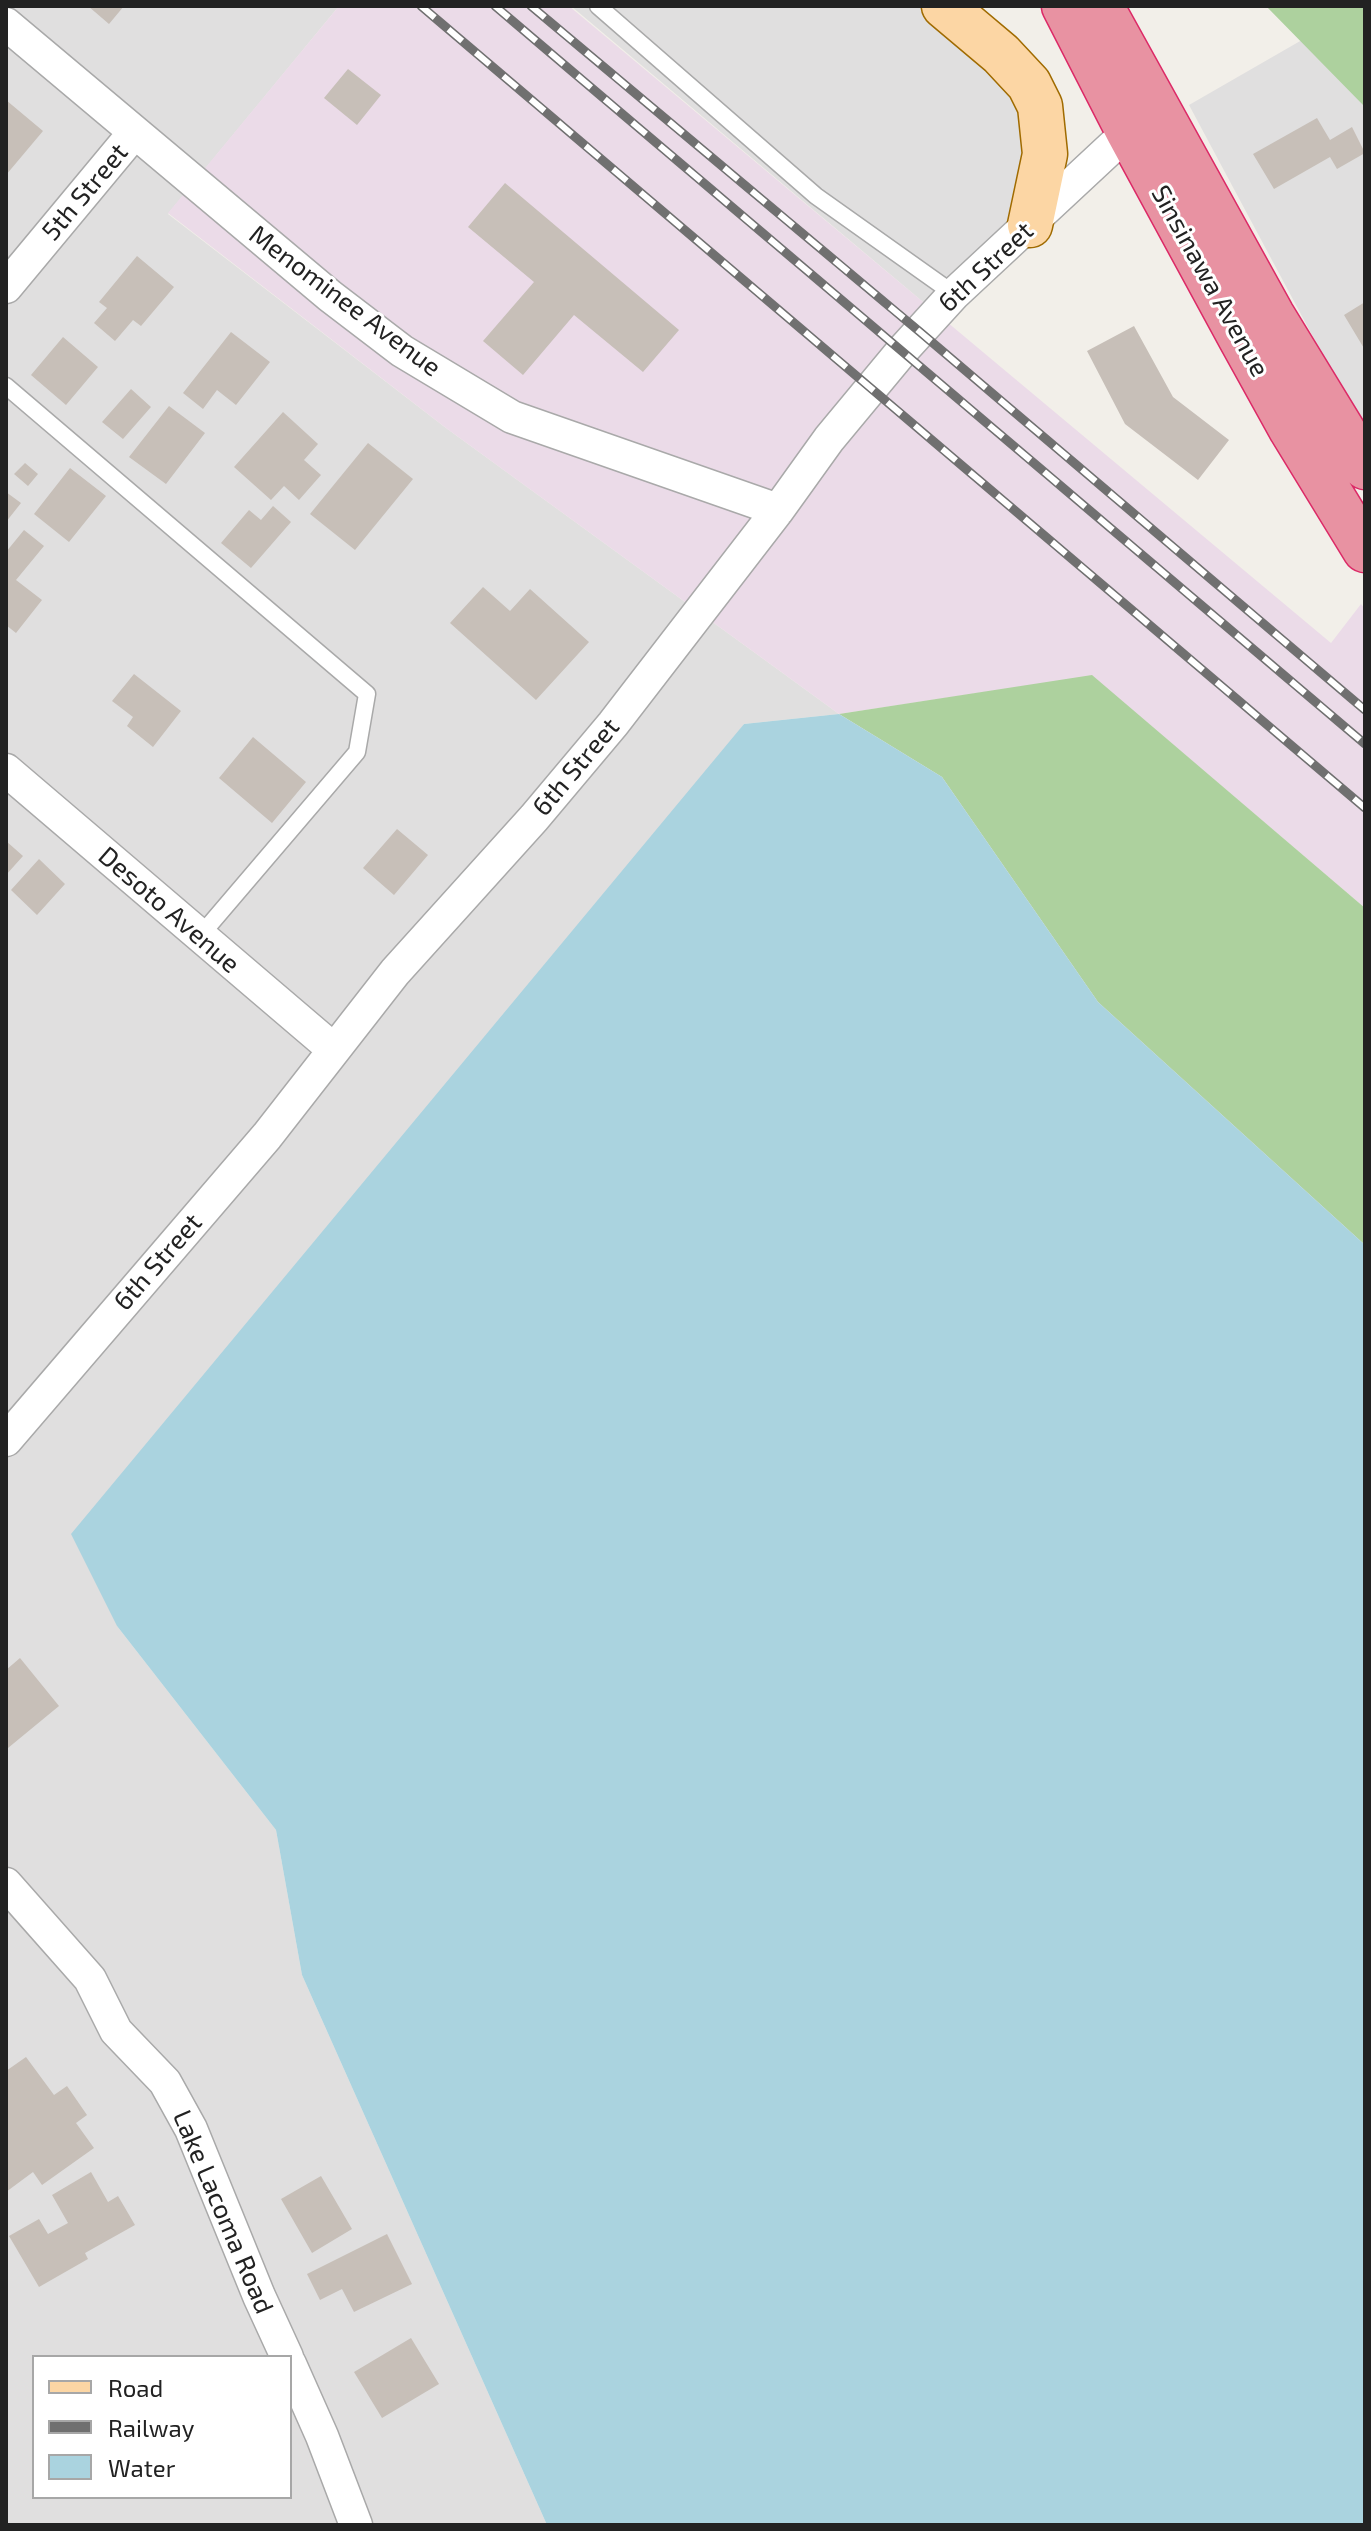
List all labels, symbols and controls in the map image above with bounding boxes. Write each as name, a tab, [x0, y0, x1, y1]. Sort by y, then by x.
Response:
street label: 5th Street	[35, 137, 135, 247]
street label: Sinsinawa Avenue	[1145, 180, 1275, 382]
street label: 6th Street	[932, 215, 1040, 319]
street label: Menominee Avenue	[243, 219, 447, 383]
street label: 6th Street	[526, 712, 626, 822]
street label: Desoto Avenue	[92, 840, 246, 980]
street label: 6th Street	[108, 1207, 208, 1317]
street label: Lake Lacoma Road	[166, 2106, 280, 2318]
legend	[32, 2355, 292, 2499]
text: Road	[108, 2373, 163, 2402]
text: Railway	[108, 2413, 194, 2442]
text: Water	[108, 2453, 175, 2482]

